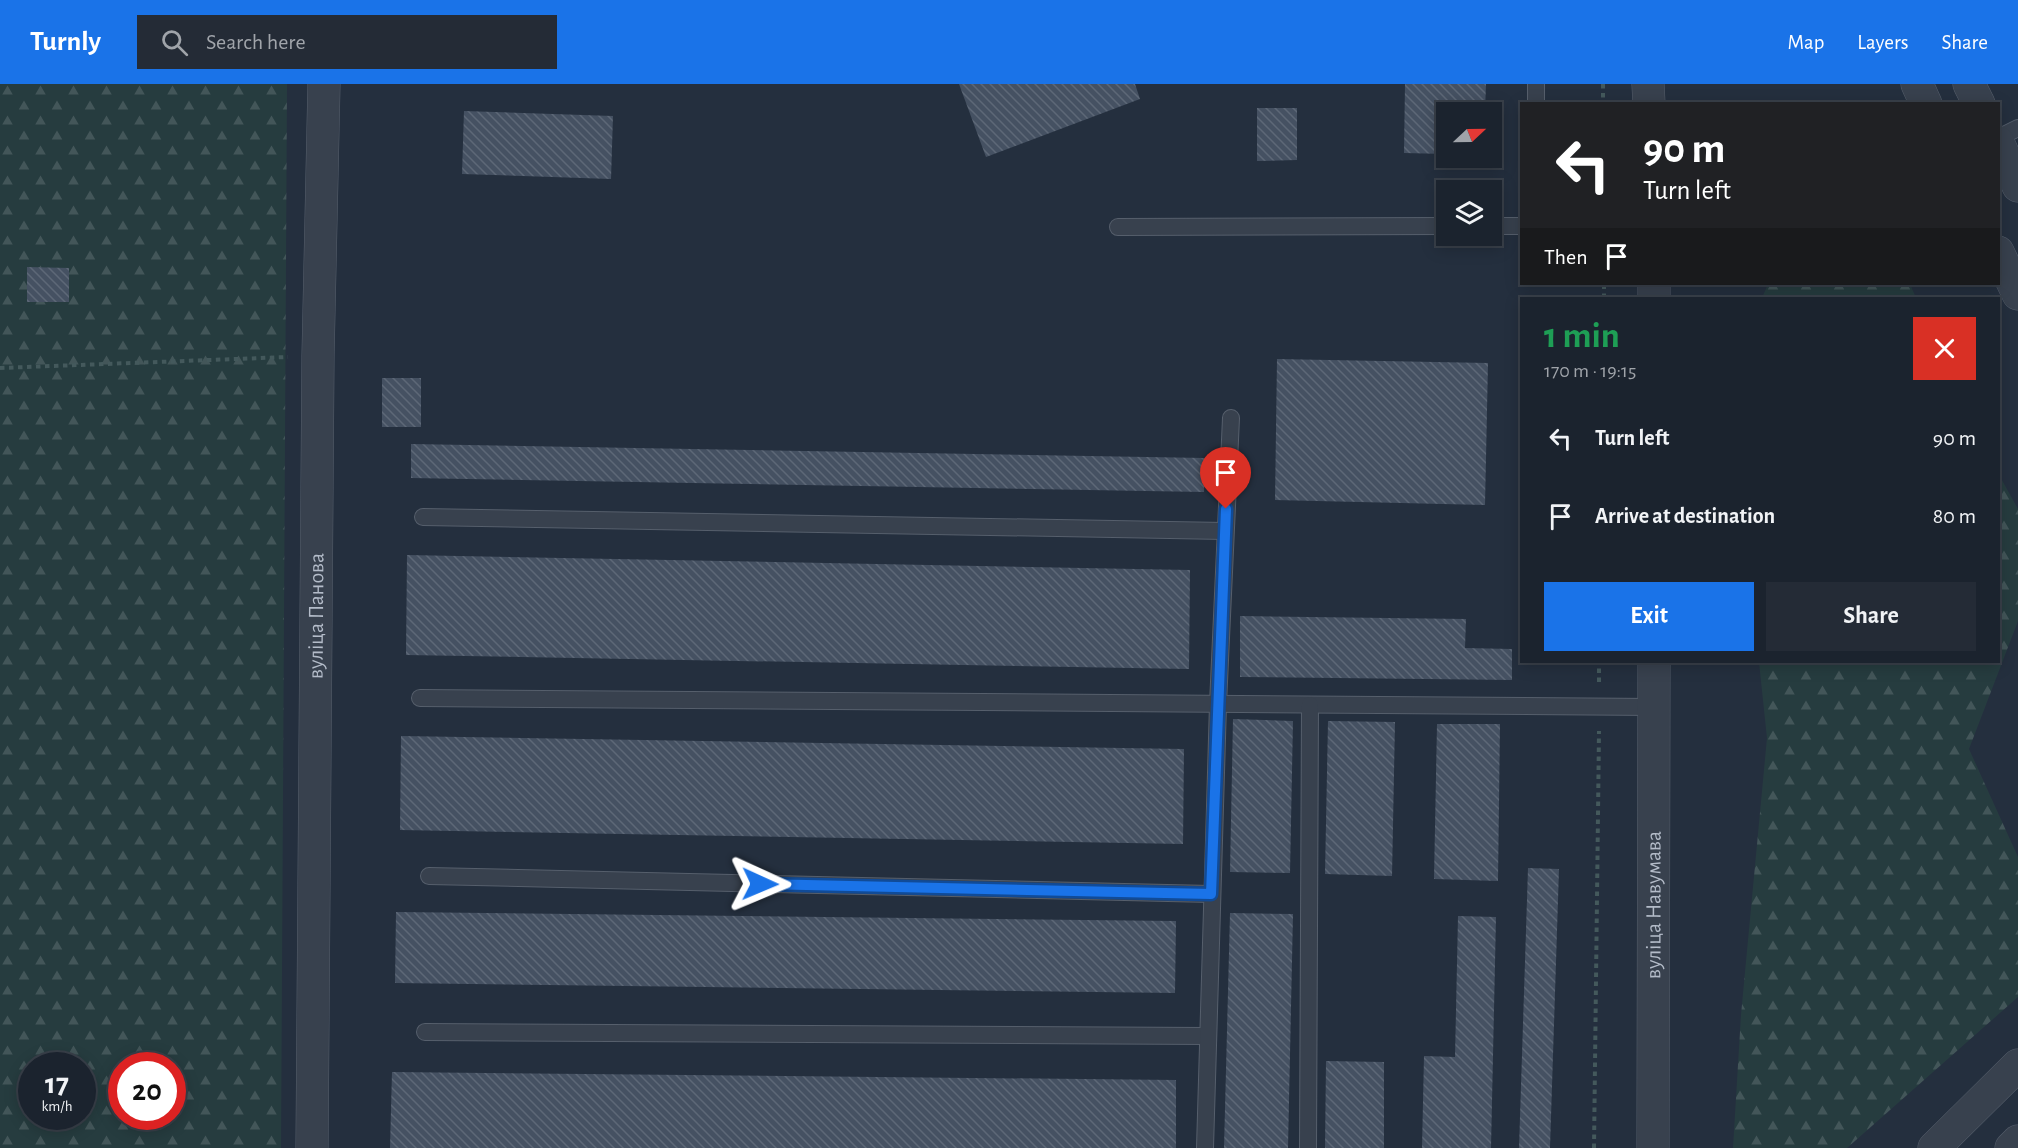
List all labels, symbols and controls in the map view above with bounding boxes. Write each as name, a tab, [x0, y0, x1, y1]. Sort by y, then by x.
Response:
search box	[137, 15, 557, 69]
icon: search	[158, 26, 191, 59]
text: Turnly	[30, 28, 101, 56]
text: Search here	[206, 31, 306, 53]
text: Map	[1788, 32, 1824, 53]
text: Layers	[1857, 32, 1908, 53]
text: Share	[1941, 32, 1988, 53]
north arrow	[1436, 102, 1502, 168]
map controls	[1436, 102, 1502, 246]
icon: left	[1544, 126, 1622, 204]
text: 90 m	[1643, 128, 1725, 170]
text: Turn left	[1643, 177, 1731, 204]
button: layers	[1436, 180, 1502, 246]
icon: arrive	[1600, 240, 1633, 273]
text: Then	[1544, 246, 1588, 268]
button: close	[1913, 317, 1976, 380]
text: 1 min	[1544, 318, 1620, 354]
text: 170 m · 19:15	[1544, 361, 1636, 381]
icon: left	[1544, 422, 1577, 455]
text: Turn left	[1595, 427, 1669, 449]
text: 90 m	[1933, 427, 1976, 449]
pin	[1200, 447, 1251, 509]
icon: arrive	[1209, 456, 1242, 489]
icon: arrive	[1544, 500, 1577, 533]
text: Arrive at destination	[1595, 505, 1775, 527]
text: 80 m	[1933, 505, 1976, 527]
street label: вуліца Панова	[305, 553, 328, 679]
button: Exit	[1544, 582, 1754, 651]
button: Share	[1766, 582, 1976, 651]
street label: вуліца Навумава	[1642, 831, 1665, 979]
position arrow	[728, 852, 792, 916]
speed limit sign: 20	[108, 1052, 186, 1130]
text: 17	[45, 1069, 69, 1099]
text: km/h	[42, 1099, 72, 1114]

